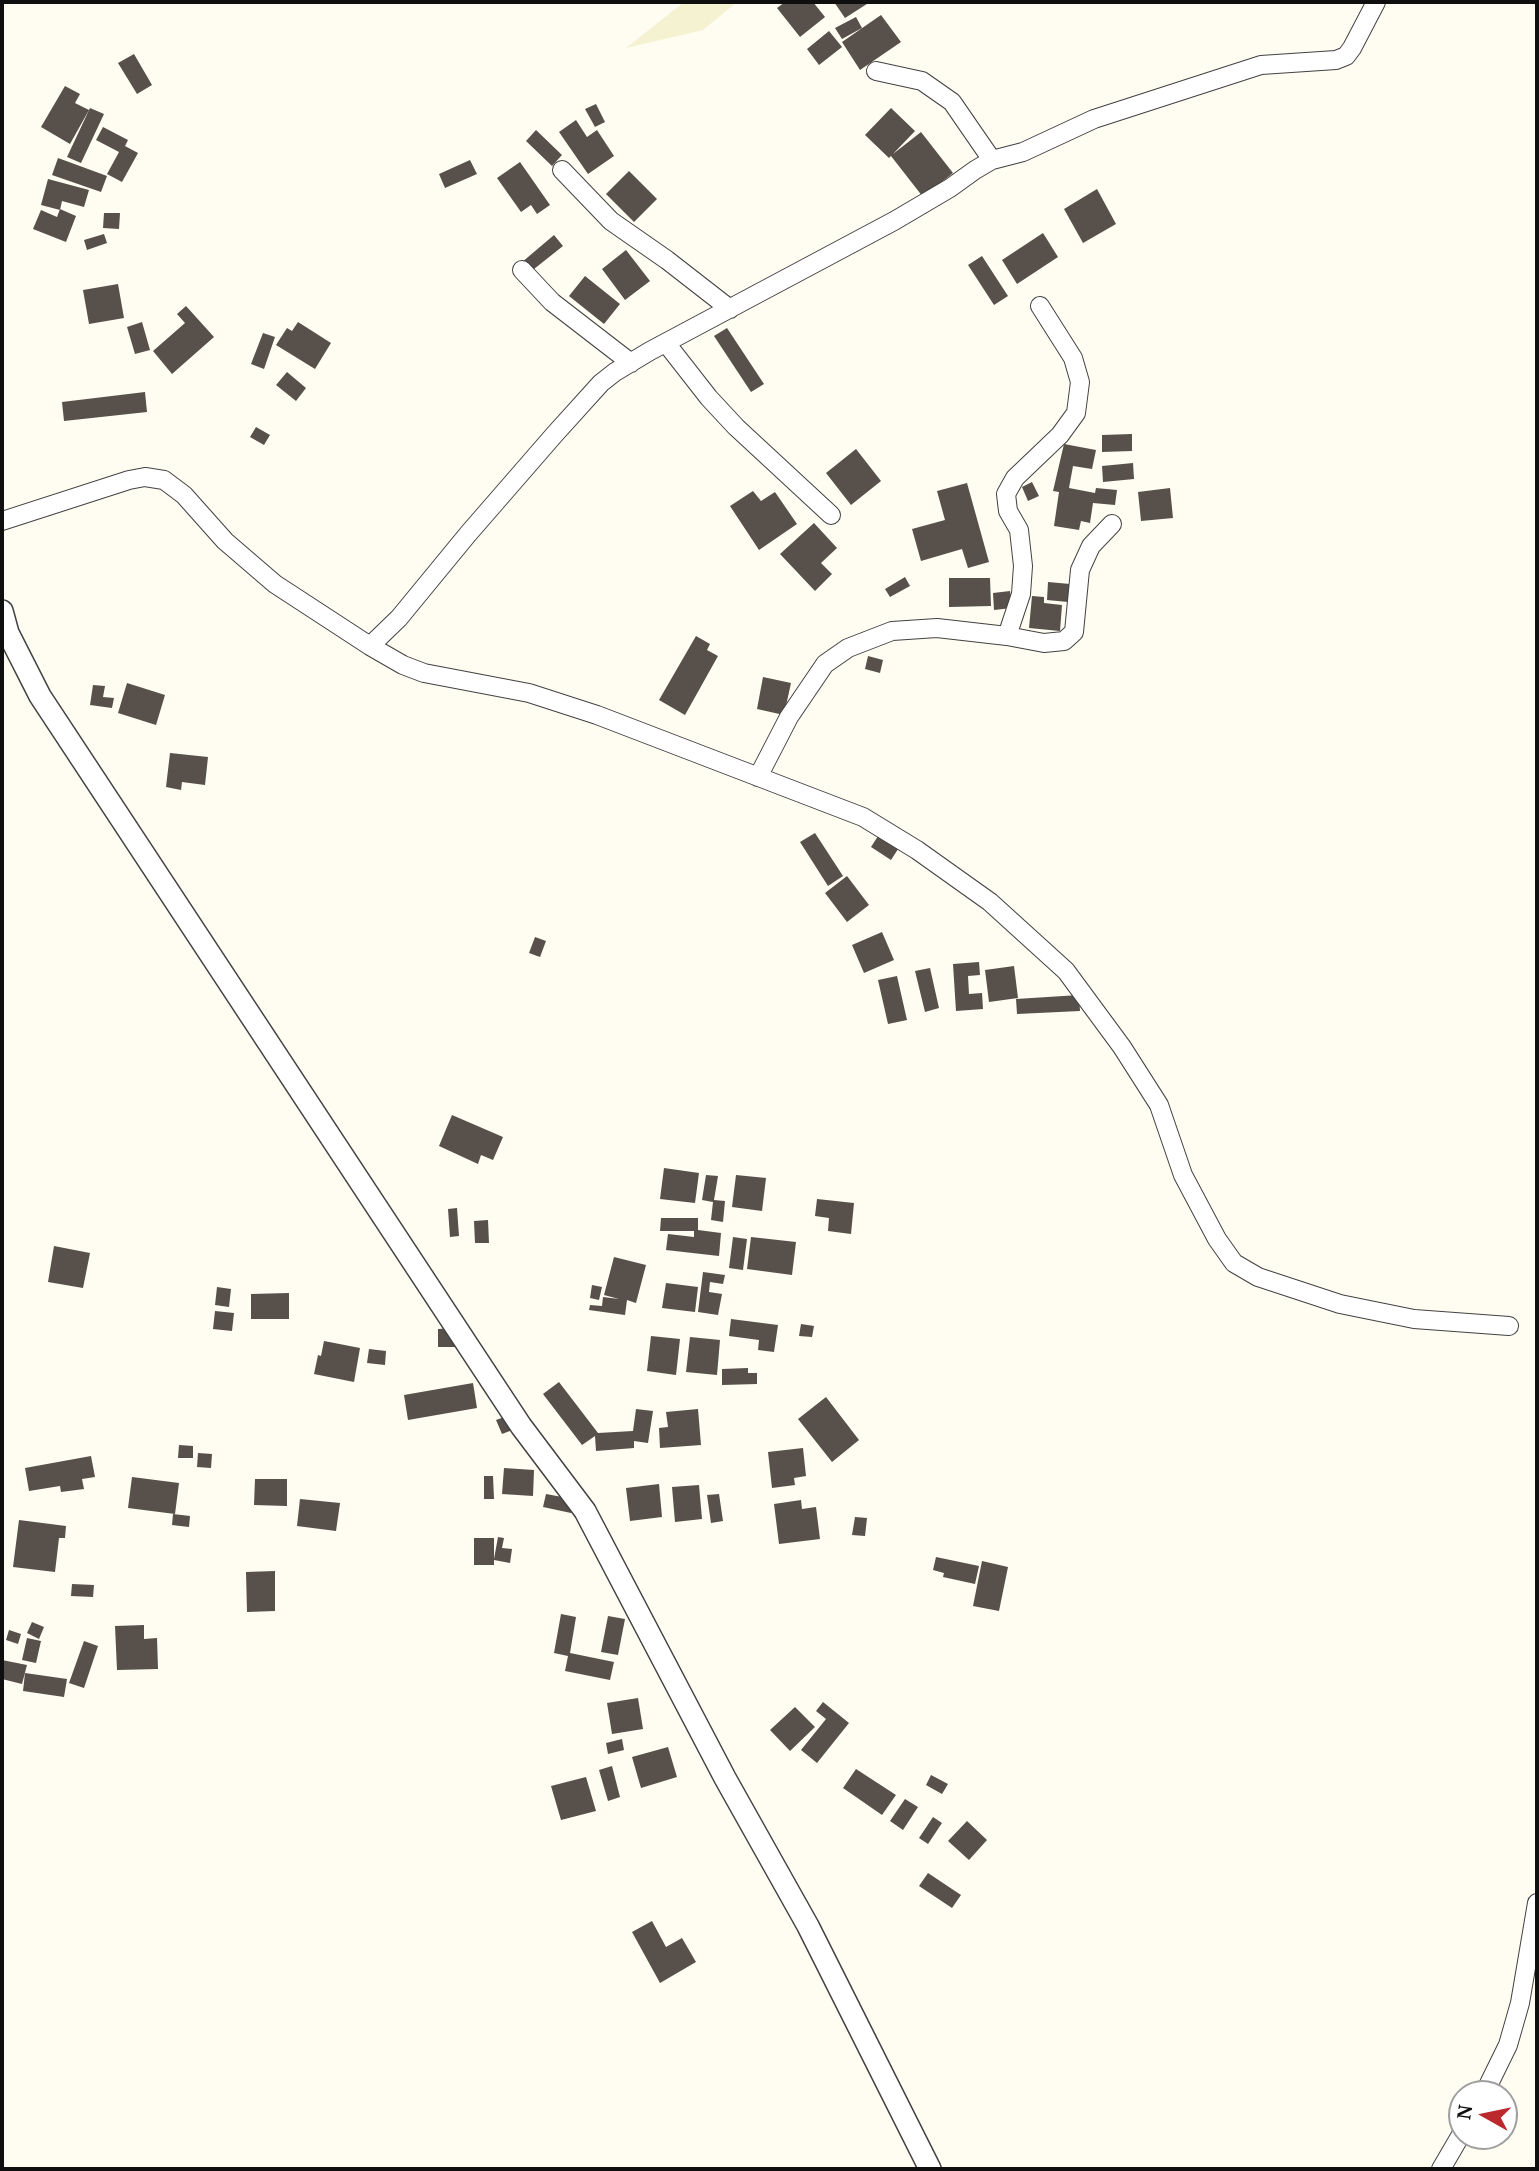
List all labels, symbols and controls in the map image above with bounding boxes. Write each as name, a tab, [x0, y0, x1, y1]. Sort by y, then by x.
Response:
north arrow	[1448, 2080, 1518, 2150]
text: N	[1450, 2103, 1477, 2121]

